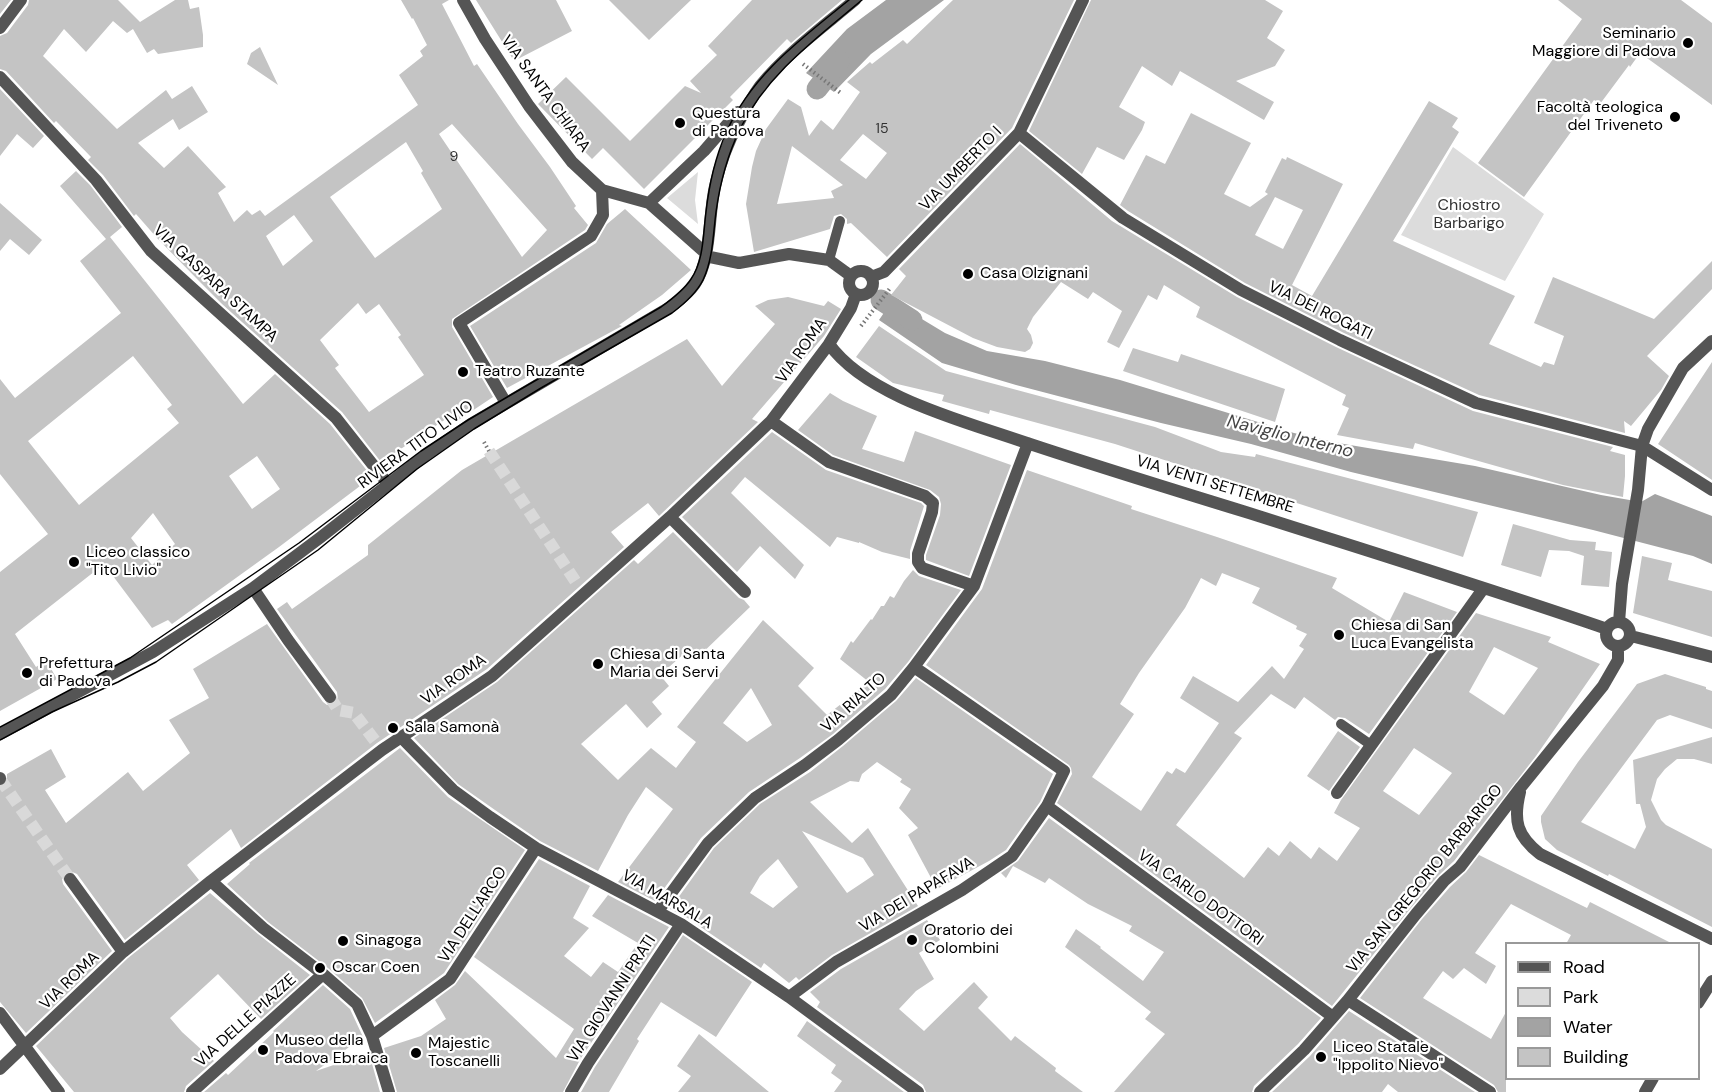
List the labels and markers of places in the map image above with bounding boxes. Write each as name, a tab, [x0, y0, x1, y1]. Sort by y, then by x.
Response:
place label: Seminario Maggiore di Padova	[1532, 24, 1676, 62]
marker: Seminario Maggiore di Padova	[1681, 36, 1695, 50]
place label: Facoltà teologica del Triveneto	[1537, 98, 1663, 136]
place label: Questura di Padova	[692, 104, 764, 142]
marker: Facoltà teologica del Triveneto	[1668, 110, 1682, 124]
marker: Questura di Padova	[673, 116, 687, 130]
place label: Casa Olzignani	[980, 264, 1088, 284]
marker: Casa Olzignani	[961, 267, 975, 281]
place label: Teatro Ruzante	[475, 362, 585, 382]
marker: Teatro Ruzante	[456, 365, 470, 379]
place label: Liceo classico "Tito Livio"	[86, 543, 190, 581]
marker: Liceo classico "Tito Livio"	[67, 555, 81, 569]
place label: Chiesa di San Luca Evangelista	[1351, 616, 1473, 654]
marker: Chiesa di San Luca Evangelista	[1332, 628, 1346, 642]
place label: Chiesa di Santa Maria dei Servi	[610, 645, 725, 683]
place label: Prefettura di Padova	[39, 654, 113, 692]
marker: Chiesa di Santa Maria dei Servi	[591, 657, 605, 671]
marker: Prefettura di Padova	[20, 666, 34, 680]
place label: Sala Samonà	[405, 718, 499, 738]
marker: Sala Samonà	[386, 721, 400, 735]
place label: Oratorio dei Colombini	[924, 921, 1013, 959]
place label: Sinagoga	[355, 931, 421, 951]
marker: Oratorio dei Colombini	[905, 933, 919, 947]
marker: Sinagoga	[336, 934, 350, 948]
place label: Oscar Coen	[332, 958, 420, 978]
marker: Oscar Coen	[313, 961, 327, 975]
place label: Museo della Padova Ebraica	[275, 1031, 388, 1069]
place label: Majestic Toscanelli	[428, 1034, 500, 1072]
place label: Liceo Statale "Ippolito Nievo"	[1333, 1038, 1443, 1076]
marker: Museo della Padova Ebraica	[256, 1043, 270, 1057]
marker: Majestic Toscanelli	[409, 1046, 423, 1060]
marker: Liceo Statale "Ippolito Nievo"	[1314, 1050, 1328, 1064]

